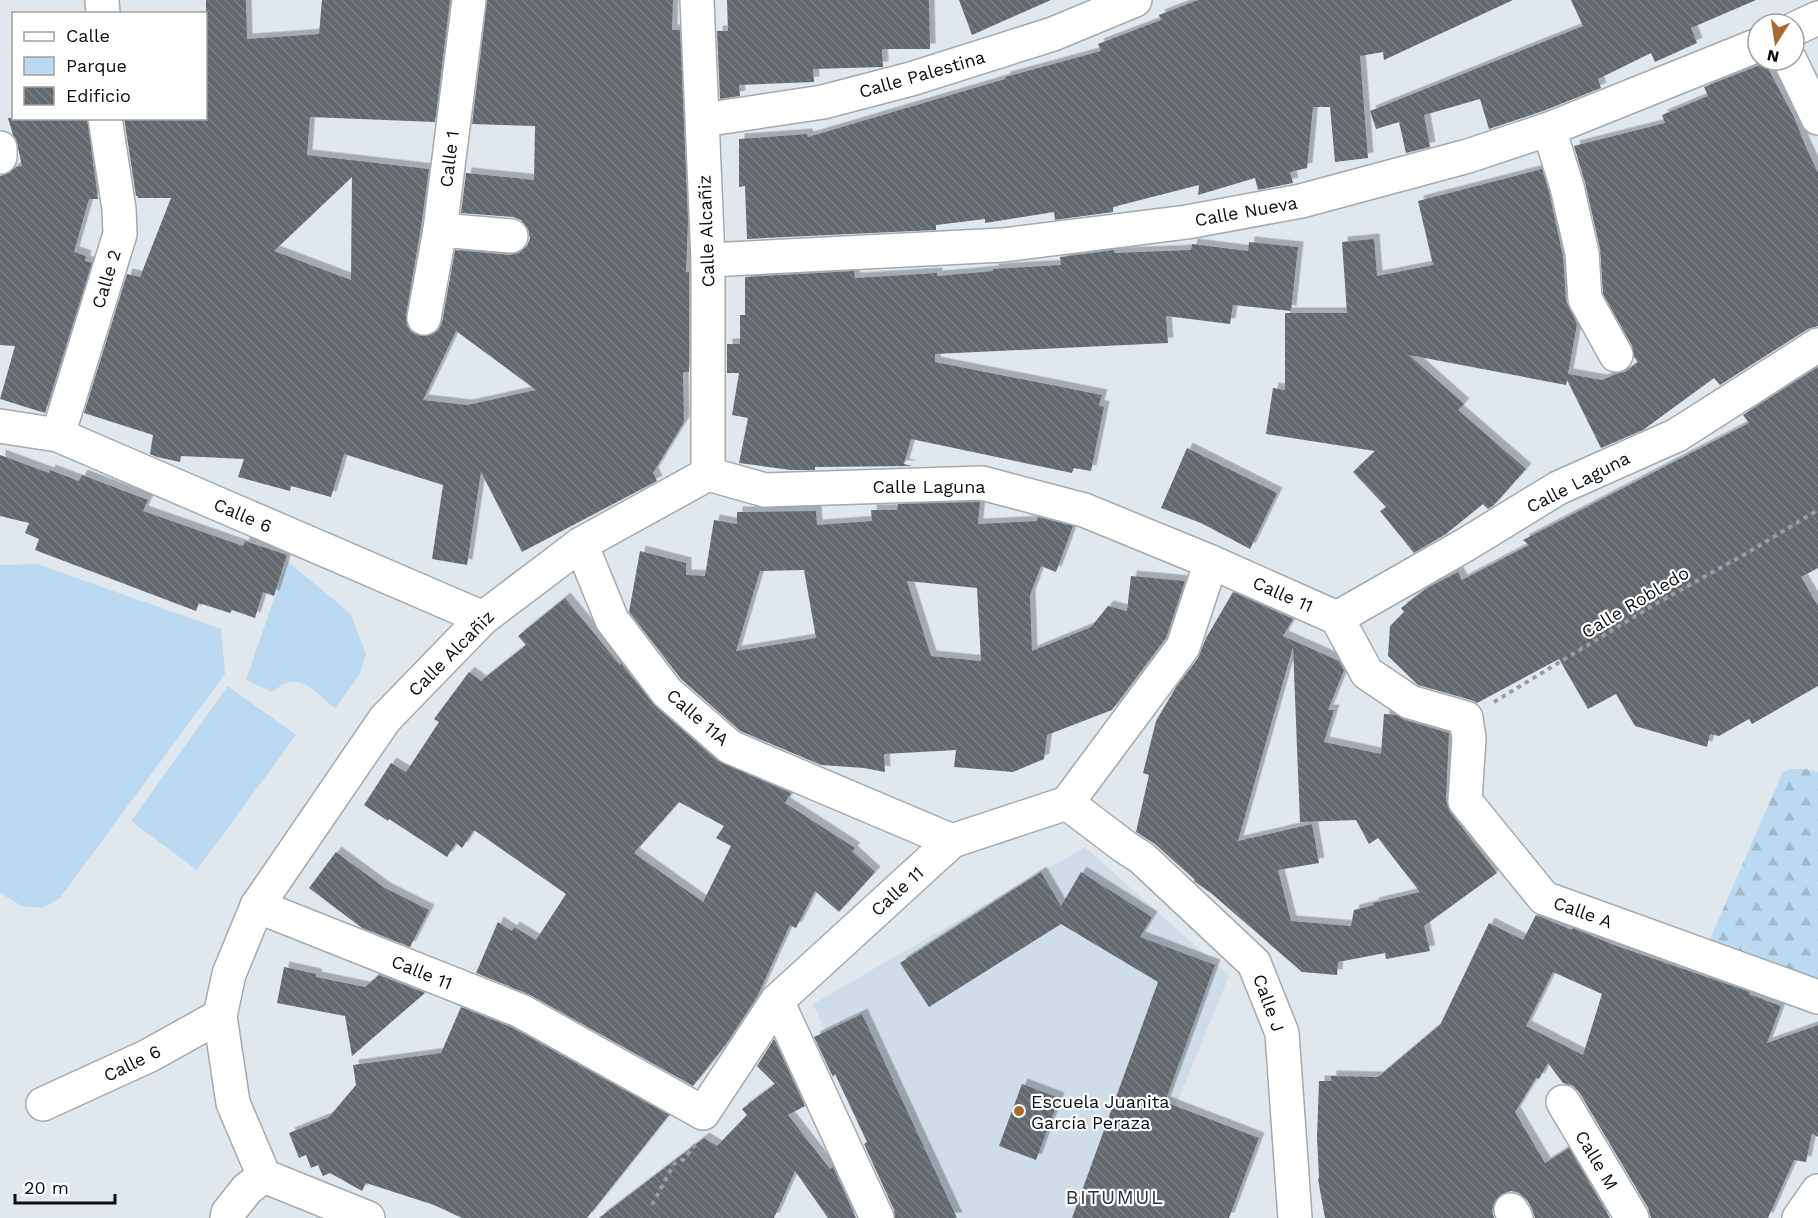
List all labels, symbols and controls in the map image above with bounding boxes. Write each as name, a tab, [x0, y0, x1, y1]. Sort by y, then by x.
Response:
legend	[12, 12, 207, 120]
north arrow	[1746, 12, 1806, 72]
text: Calle	[66, 25, 110, 46]
street label: Calle Palestina	[856, 46, 988, 102]
text: N	[1765, 46, 1781, 67]
text: Parque	[66, 55, 127, 76]
text: Edificio	[66, 85, 131, 106]
street label: Calle 1	[435, 130, 463, 188]
street label: Calle Alcañiz	[694, 174, 718, 288]
street label: Calle Nueva	[1193, 192, 1299, 230]
street label: Calle 2	[87, 247, 125, 311]
street label: Calle Laguna	[1523, 447, 1633, 517]
street label: Calle Laguna	[872, 476, 986, 497]
street label: Calle 6	[211, 493, 275, 537]
street label: Calle Robledo	[1577, 562, 1693, 642]
street label: Calle 11	[1250, 571, 1316, 617]
street label: Calle Alcañiz	[404, 606, 498, 700]
street label: Calle 11A	[663, 684, 734, 750]
street label: Calle 11	[866, 862, 928, 920]
street label: Calle A	[1551, 892, 1615, 932]
street label: Calle 11	[389, 950, 455, 994]
street label: Calle J	[1249, 971, 1289, 1035]
street label: Calle 6	[100, 1040, 164, 1086]
place label: Escuela Juanita García Peraza	[1031, 1091, 1170, 1133]
marker: Escuela Juanita García Peraza	[1012, 1104, 1026, 1118]
street label: Calle M	[1571, 1127, 1623, 1193]
scale bar	[15, 1167, 116, 1205]
text: 20 m	[24, 1177, 69, 1198]
district label: BITUMUL	[1066, 1185, 1164, 1209]

